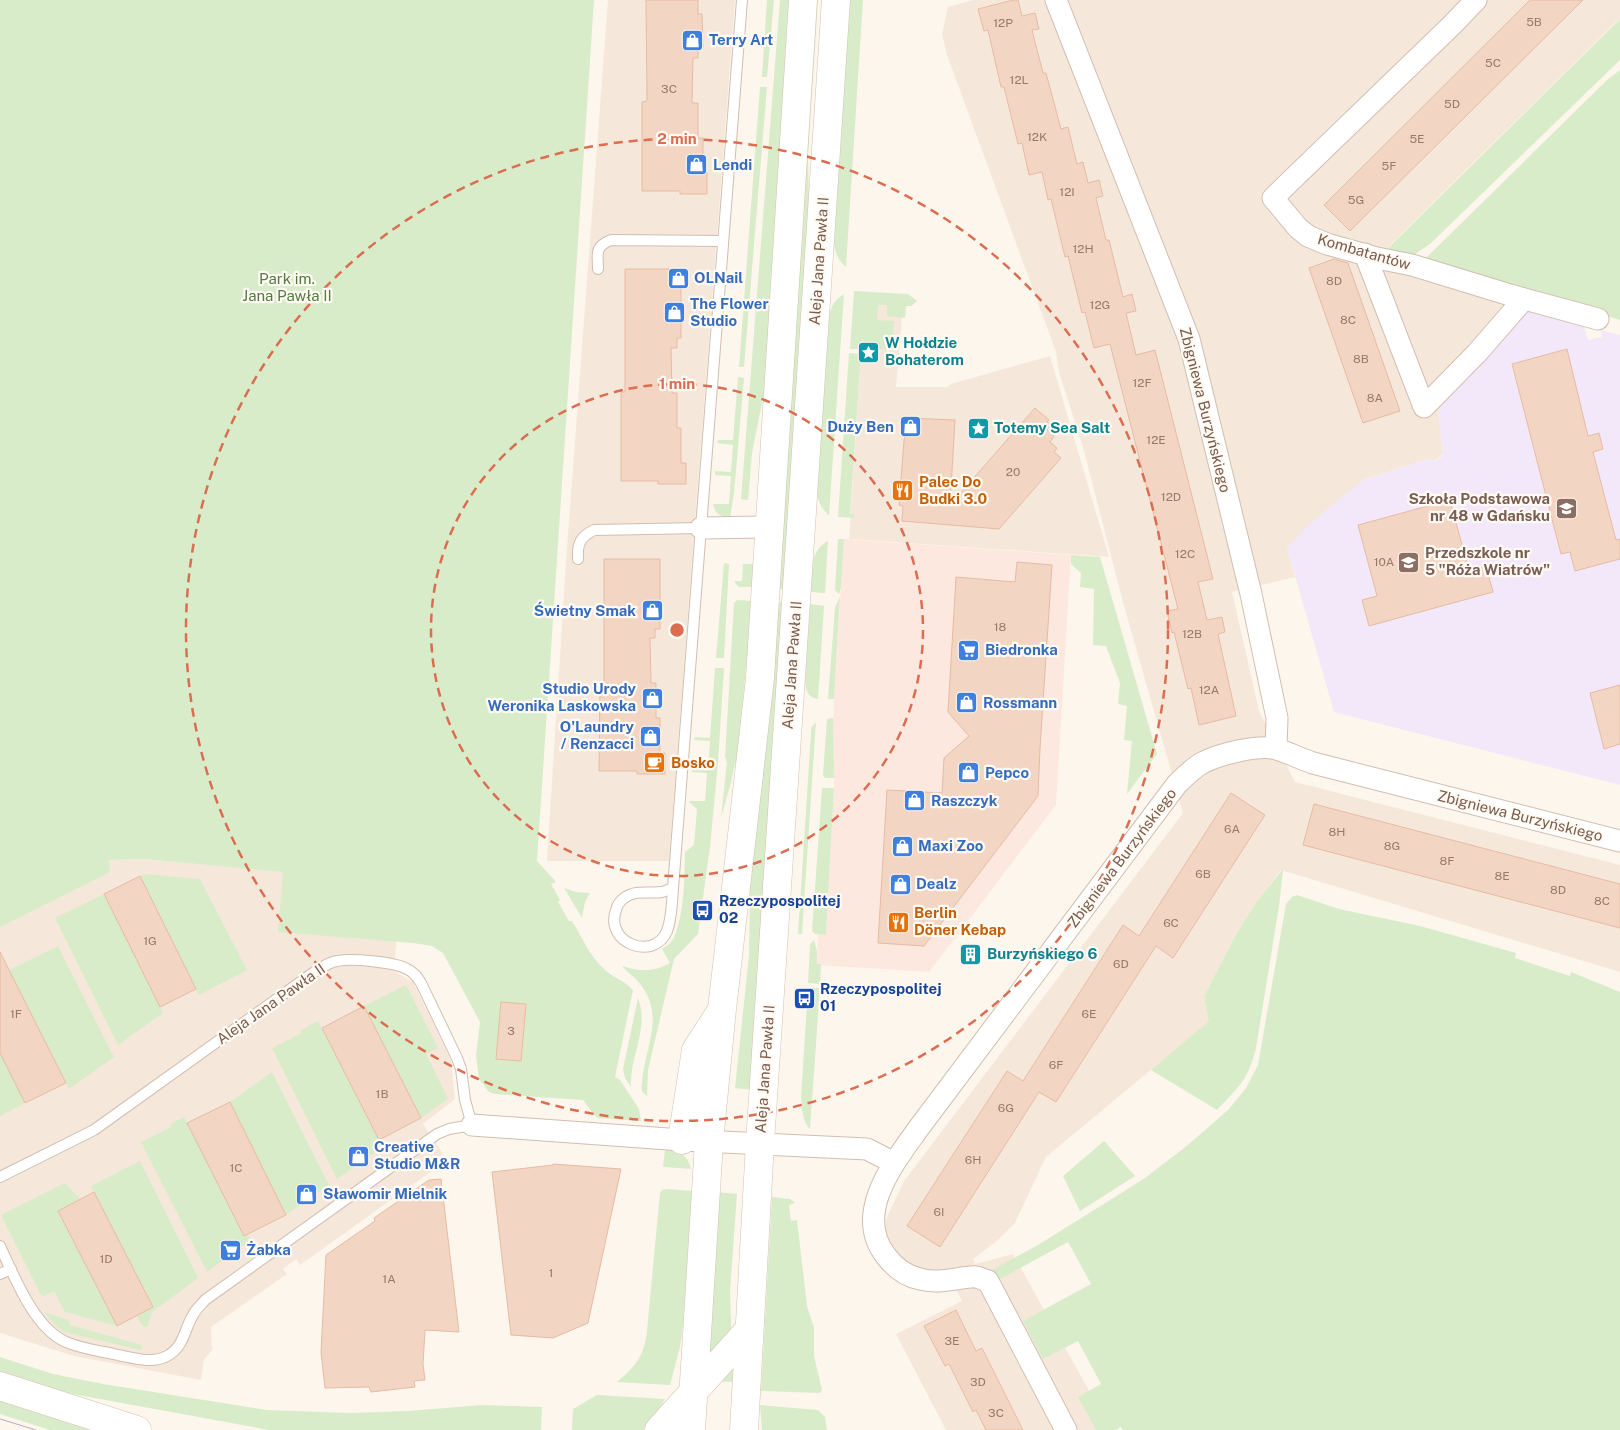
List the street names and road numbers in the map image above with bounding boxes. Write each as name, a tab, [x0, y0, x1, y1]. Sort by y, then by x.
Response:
street label: Aleja Jana Pawła II	[806, 196, 831, 326]
street label: Kombatantów	[1316, 230, 1413, 273]
street label: Zbigniewa Burzyńskiego	[1177, 325, 1234, 494]
street label: Aleja Jana Pawła II	[779, 600, 804, 730]
street label: Zbigniewa Burzyńskiego	[1064, 785, 1179, 931]
street label: Zbigniewa Burzyńskiego	[1436, 787, 1605, 844]
street label: Aleja Jana Pawła II	[213, 960, 328, 1047]
street label: Aleja Jana Pawła II	[752, 1004, 777, 1134]

